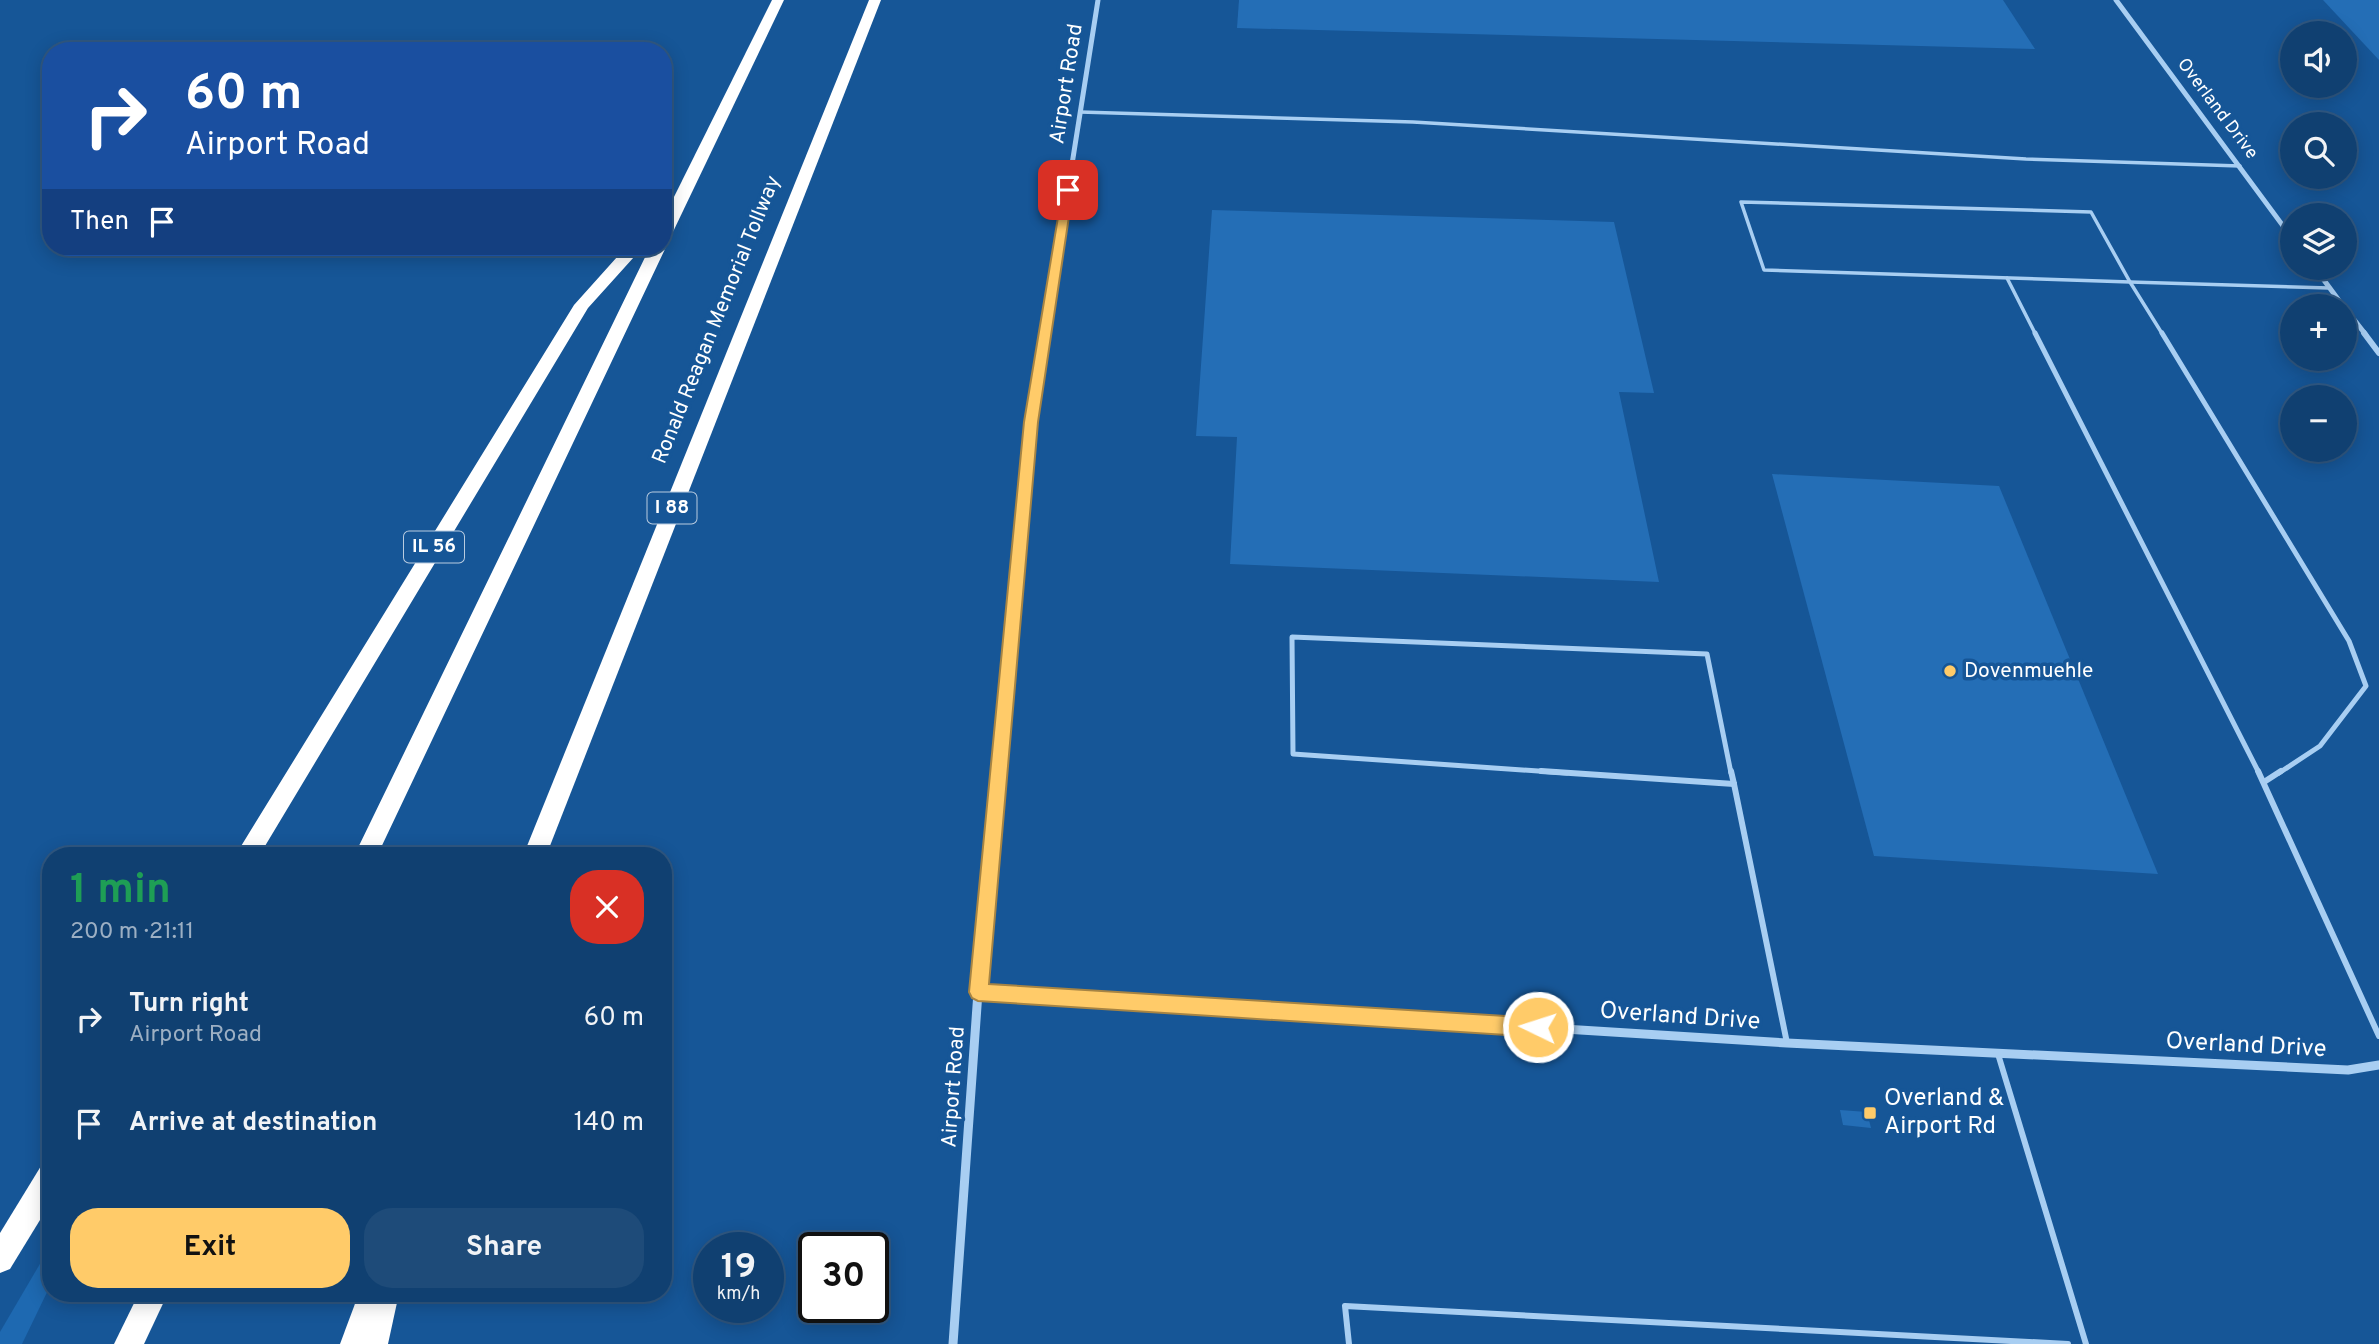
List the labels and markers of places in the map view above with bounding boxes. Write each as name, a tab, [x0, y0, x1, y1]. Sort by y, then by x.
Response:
pin	[1038, 160, 1098, 220]
place label: Dovenmuehle	[1964, 658, 2093, 685]
marker: Dovenmuehle	[1942, 663, 1958, 679]
place label: Overland & Airport Rd	[1884, 1084, 2004, 1142]
marker: Overland & Airport Rd	[1862, 1105, 1878, 1121]

